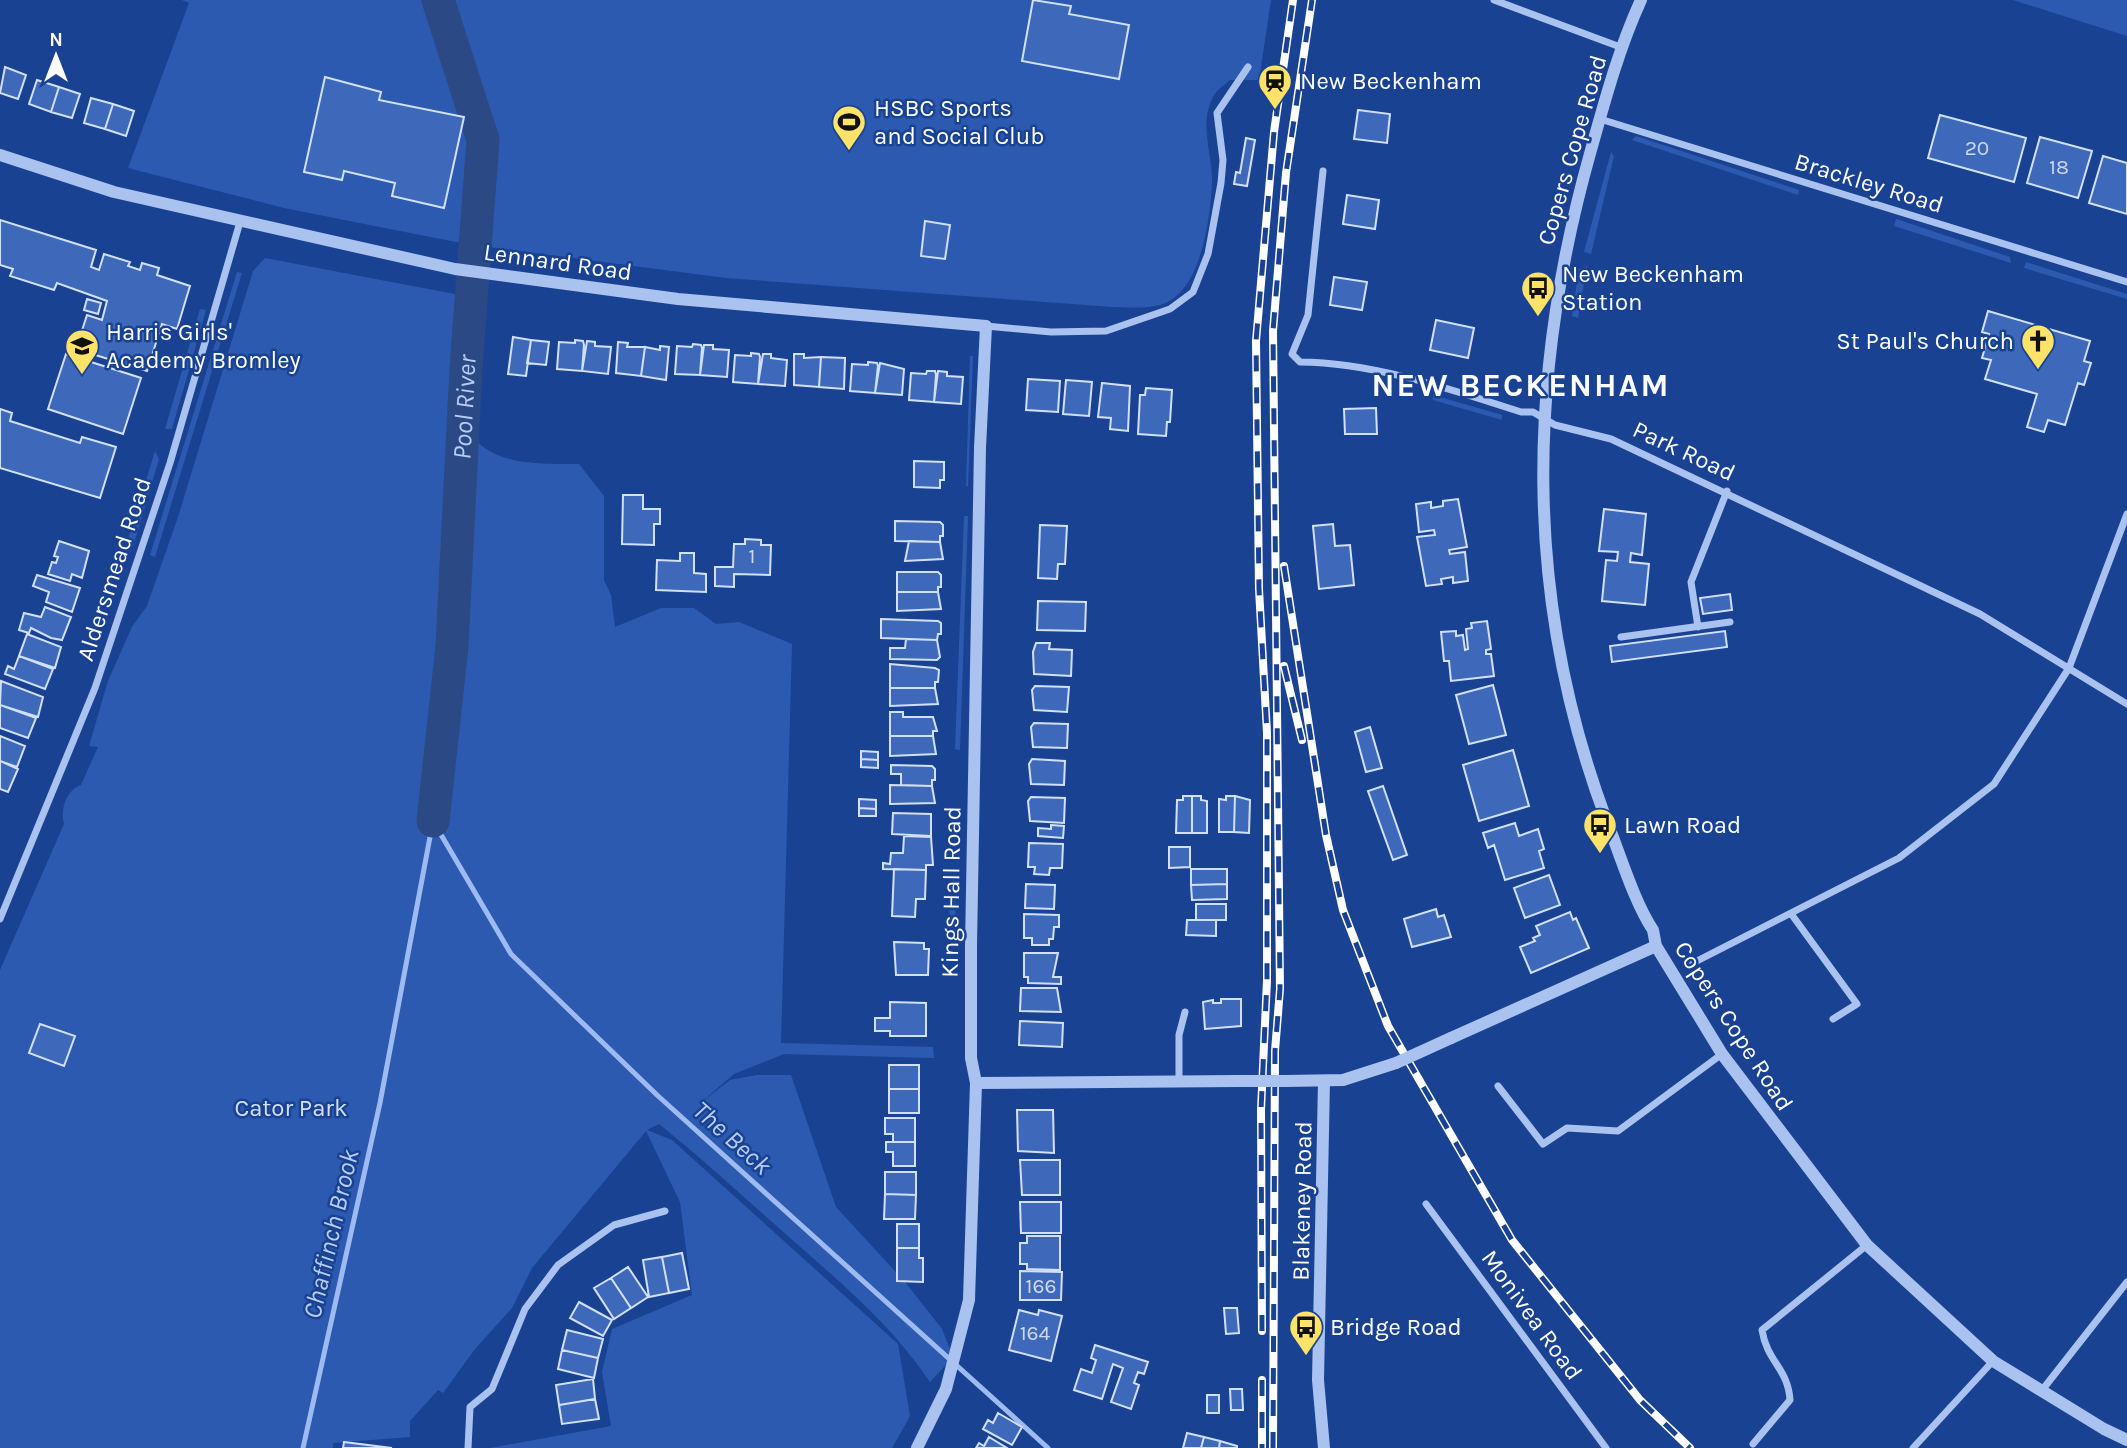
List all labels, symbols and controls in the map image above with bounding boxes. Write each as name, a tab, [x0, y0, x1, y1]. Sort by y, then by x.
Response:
north arrow	[21, 21, 91, 91]
text: N	[49, 29, 63, 51]
street label: Copers Cope Road	[1531, 52, 1613, 248]
station icon: New Beckenham	[1256, 62, 1294, 111]
place label: New Beckenham	[1300, 67, 1482, 95]
place label: HSBC Sports and Social Club	[874, 94, 1045, 150]
sports icon: HSBC Sports and Social Club	[830, 103, 868, 152]
house number: 20	[1965, 136, 1989, 160]
street label: Brackley Road	[1791, 147, 1947, 219]
house number: 18	[2049, 155, 2069, 179]
street label: Lennard Road	[482, 238, 634, 286]
place label: New Beckenham Station	[1562, 260, 1744, 316]
bus stop icon: New Beckenham Station	[1519, 269, 1557, 318]
place label: Harris Girls' Academy Bromley	[106, 318, 301, 374]
church icon: St Paul's Church	[2019, 322, 2057, 371]
school or university icon: Harris Girls' Academy Bromley	[63, 327, 101, 376]
place label: St Paul's Church	[1836, 327, 2014, 355]
water label: Pool River	[446, 353, 483, 460]
district label: NEW BECKENHAM	[1371, 367, 1671, 404]
street label: Park Road	[1628, 415, 1740, 487]
street label: Aldersmead Road	[71, 474, 157, 664]
house number: 1	[749, 544, 755, 568]
street label: Kings Hall Road	[936, 806, 966, 978]
bus stop icon: Lawn Road	[1581, 806, 1619, 855]
place label: Lawn Road	[1624, 811, 1741, 839]
street label: Copers Cope Road	[1669, 936, 1799, 1116]
park label: Cator Park	[234, 1094, 348, 1122]
water label: The Beck	[686, 1095, 778, 1182]
street label: Blakeney Road	[1287, 1121, 1317, 1281]
water label: Chaffinch Brook	[296, 1146, 366, 1322]
street label: Monivea Road	[1476, 1245, 1588, 1385]
house number: 166	[1026, 1274, 1057, 1298]
bus stop icon: Bridge Road	[1287, 1308, 1325, 1357]
place label: Bridge Road	[1330, 1313, 1462, 1341]
house number: 164	[1020, 1321, 1051, 1345]

